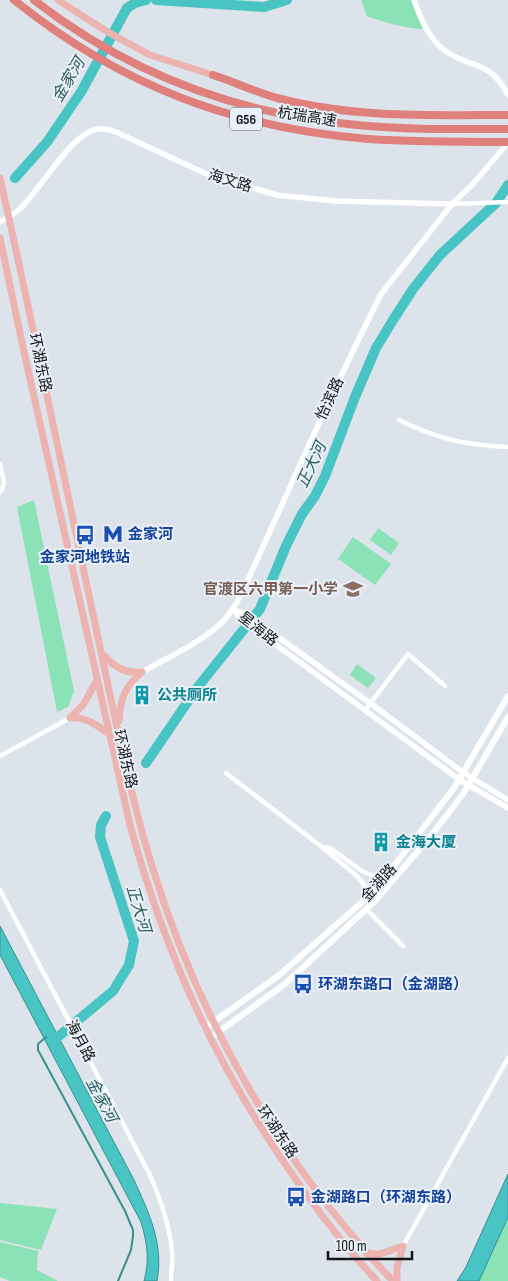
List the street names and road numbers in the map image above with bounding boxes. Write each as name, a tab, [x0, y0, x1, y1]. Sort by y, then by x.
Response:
street label: 杭瑞高速	[276, 103, 338, 131]
road number: G56	[230, 108, 262, 130]
street label: 海文路	[206, 165, 254, 197]
street label: 环湖东路	[24, 332, 56, 394]
street label: 怡滨路	[312, 375, 348, 423]
street label: 星海路	[234, 608, 282, 650]
street label: 环湖东路	[109, 728, 141, 790]
street label: 金湖路	[357, 860, 401, 906]
street label: 海月路	[61, 1017, 99, 1065]
street label: 环湖东路	[252, 1102, 302, 1162]

